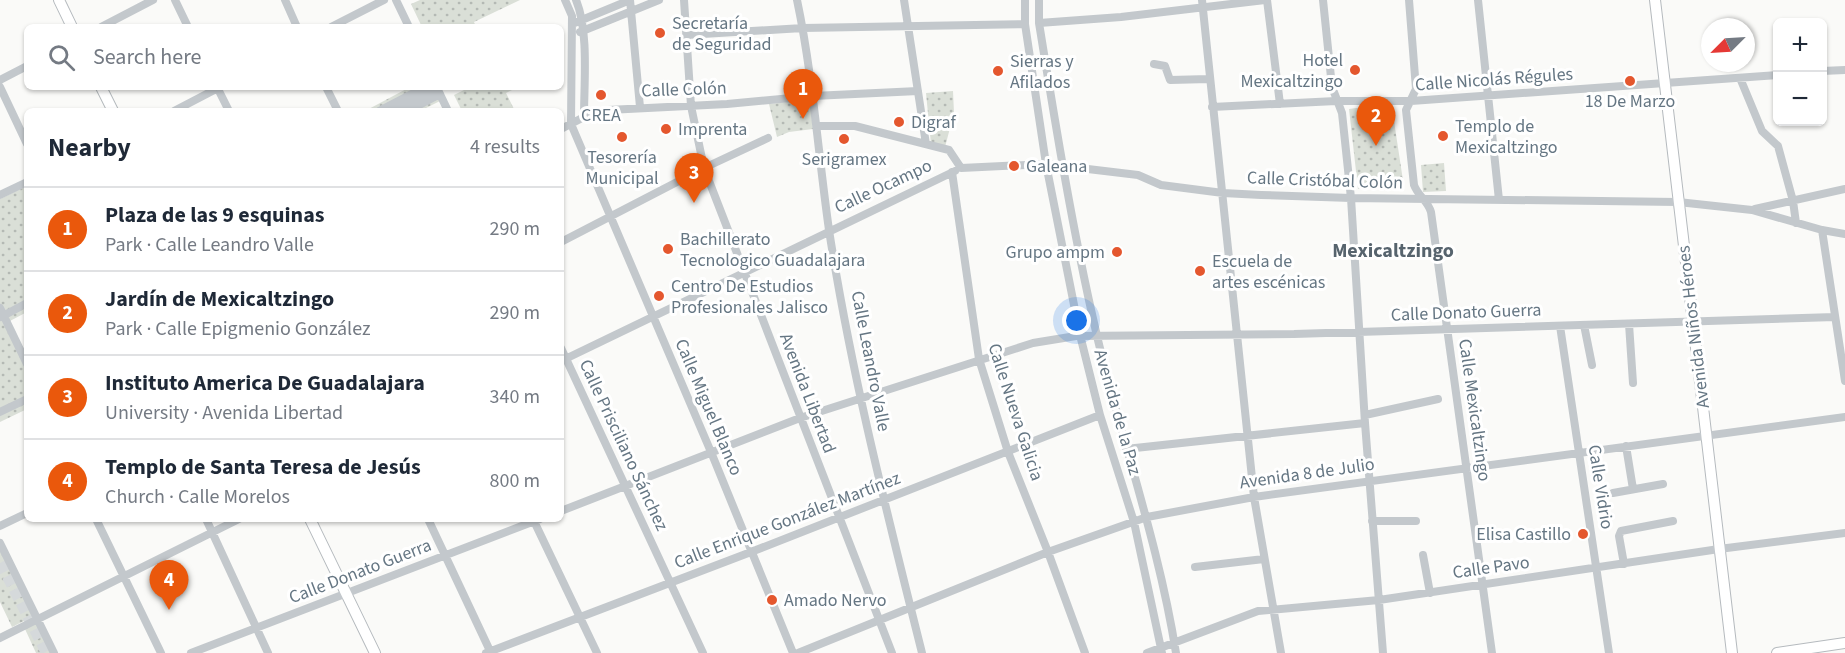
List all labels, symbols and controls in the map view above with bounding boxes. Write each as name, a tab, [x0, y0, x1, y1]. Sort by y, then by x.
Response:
place label: Secretaría de Seguridad	[672, 11, 771, 57]
north arrow	[1701, 18, 1755, 72]
map controls	[1773, 18, 1827, 126]
button: +	[1773, 18, 1827, 72]
search box	[24, 24, 564, 90]
marker: Secretaría de Seguridad	[653, 26, 667, 40]
icon: search	[45, 41, 78, 74]
text: Search here	[93, 41, 201, 73]
place label: Hotel Mexicaltzingo	[1240, 48, 1343, 94]
place label: Sierras y Afilados	[1010, 49, 1074, 95]
street label: Calle Nicolás Régules	[1414, 62, 1574, 97]
marker: Hotel Mexicaltzingo	[1348, 63, 1362, 77]
marker: Sierras y Afilados	[991, 64, 1005, 78]
pin: 1	[784, 70, 822, 119]
button: −	[1773, 72, 1827, 126]
marker: 18 De Marzo	[1623, 74, 1637, 88]
street label: Calle Colón	[641, 76, 727, 103]
marker: CREA	[594, 88, 608, 102]
place label: 18 De Marzo	[1585, 89, 1675, 114]
pin: 2	[1356, 96, 1396, 146]
place label: CREA	[581, 103, 621, 128]
place label: Digraf	[911, 110, 956, 135]
place label: Templo de Mexicaltzingo	[1455, 114, 1558, 160]
marker: Digraf	[892, 115, 906, 129]
place label: Imprenta	[678, 117, 747, 142]
marker: Imprenta	[659, 122, 673, 136]
text: Nearby	[48, 129, 131, 166]
marker: Templo de Mexicaltzingo	[1436, 129, 1450, 143]
marker: Tesorería Municipal	[615, 130, 629, 144]
marker: Serigramex	[837, 132, 851, 146]
text: 4 results	[470, 133, 540, 161]
place label: Tesorería Municipal	[585, 145, 659, 191]
place label: Serigramex	[802, 147, 886, 172]
street label: Calle Ocampo	[830, 153, 936, 220]
pin: 3	[674, 154, 714, 203]
place label: Galeana	[1026, 154, 1087, 179]
marker: Galeana	[1007, 159, 1021, 173]
street label: Calle Cristóbal Colón	[1247, 165, 1403, 196]
text: Plaza de las 9 esquinas	[105, 199, 325, 231]
text: 1	[62, 215, 73, 243]
text: 290 m	[490, 215, 540, 243]
place label: Bachillerato Tecnologico Guadalajara	[680, 227, 865, 273]
text: Park · Calle Leandro Valle	[105, 231, 314, 259]
district label: Mexicaltzingo	[1332, 237, 1454, 265]
place label: Grupo ampm	[1006, 240, 1105, 265]
marker: Bachillerato Tecnologico Guadalajara	[661, 242, 675, 256]
street label: Avenida Niños Héroes	[1671, 244, 1716, 410]
marker: Grupo ampm	[1110, 245, 1124, 259]
place label: Escuela de artes escénicas	[1212, 249, 1325, 295]
marker: Escuela de artes escénicas	[1193, 264, 1207, 278]
place label: Centro De Estudios Profesionales Jalisco	[671, 274, 828, 320]
text: Jardín de Mexicaltzingo	[105, 283, 334, 315]
marker: Centro De Estudios Profesionales Jalisco	[652, 289, 666, 303]
street label: Calle Leandro Valle	[845, 289, 896, 434]
street label: Calle Donato Guerra	[1390, 297, 1542, 328]
text: 2	[62, 299, 73, 327]
text: 290 m	[490, 299, 540, 327]
your location	[1062, 306, 1091, 335]
text: Park · Calle Epigmenio González	[105, 315, 371, 343]
street label: Avenida Libertad	[773, 329, 842, 457]
street label: Calle Miguel Blanco	[668, 335, 749, 479]
street label: Calle Mexicaltzingo	[1452, 337, 1497, 483]
street label: Calle Nueva Galicia	[982, 340, 1050, 484]
street label: Avenida de la Paz	[1088, 346, 1148, 478]
street label: Calle Prisciliano Sánchez	[573, 355, 674, 535]
text: Instituto America De Guadalajara	[105, 367, 425, 399]
text: 3	[62, 383, 73, 411]
text: 340 m	[490, 383, 540, 411]
text: University · Avenida Libertad	[105, 399, 343, 427]
street label: Calle Vidrio	[1581, 443, 1620, 531]
text: Templo de Santa Teresa de Jesús	[105, 451, 421, 483]
street label: Avenida 8 de Julio	[1238, 452, 1376, 495]
street label: Calle Enrique González Martínez	[670, 466, 904, 575]
text: 4	[62, 467, 73, 495]
text: 800 m	[490, 467, 540, 495]
text: Church · Calle Morelos	[105, 483, 290, 511]
place label: Elisa Castillo	[1476, 522, 1571, 547]
marker: Elisa Castillo	[1576, 527, 1590, 541]
street label: Calle Donato Guerra	[285, 533, 435, 610]
street label: Calle Pavo	[1451, 550, 1531, 585]
pin: 4	[150, 560, 188, 610]
place label: Amado Nervo	[784, 588, 886, 613]
marker: Amado Nervo	[765, 593, 779, 607]

